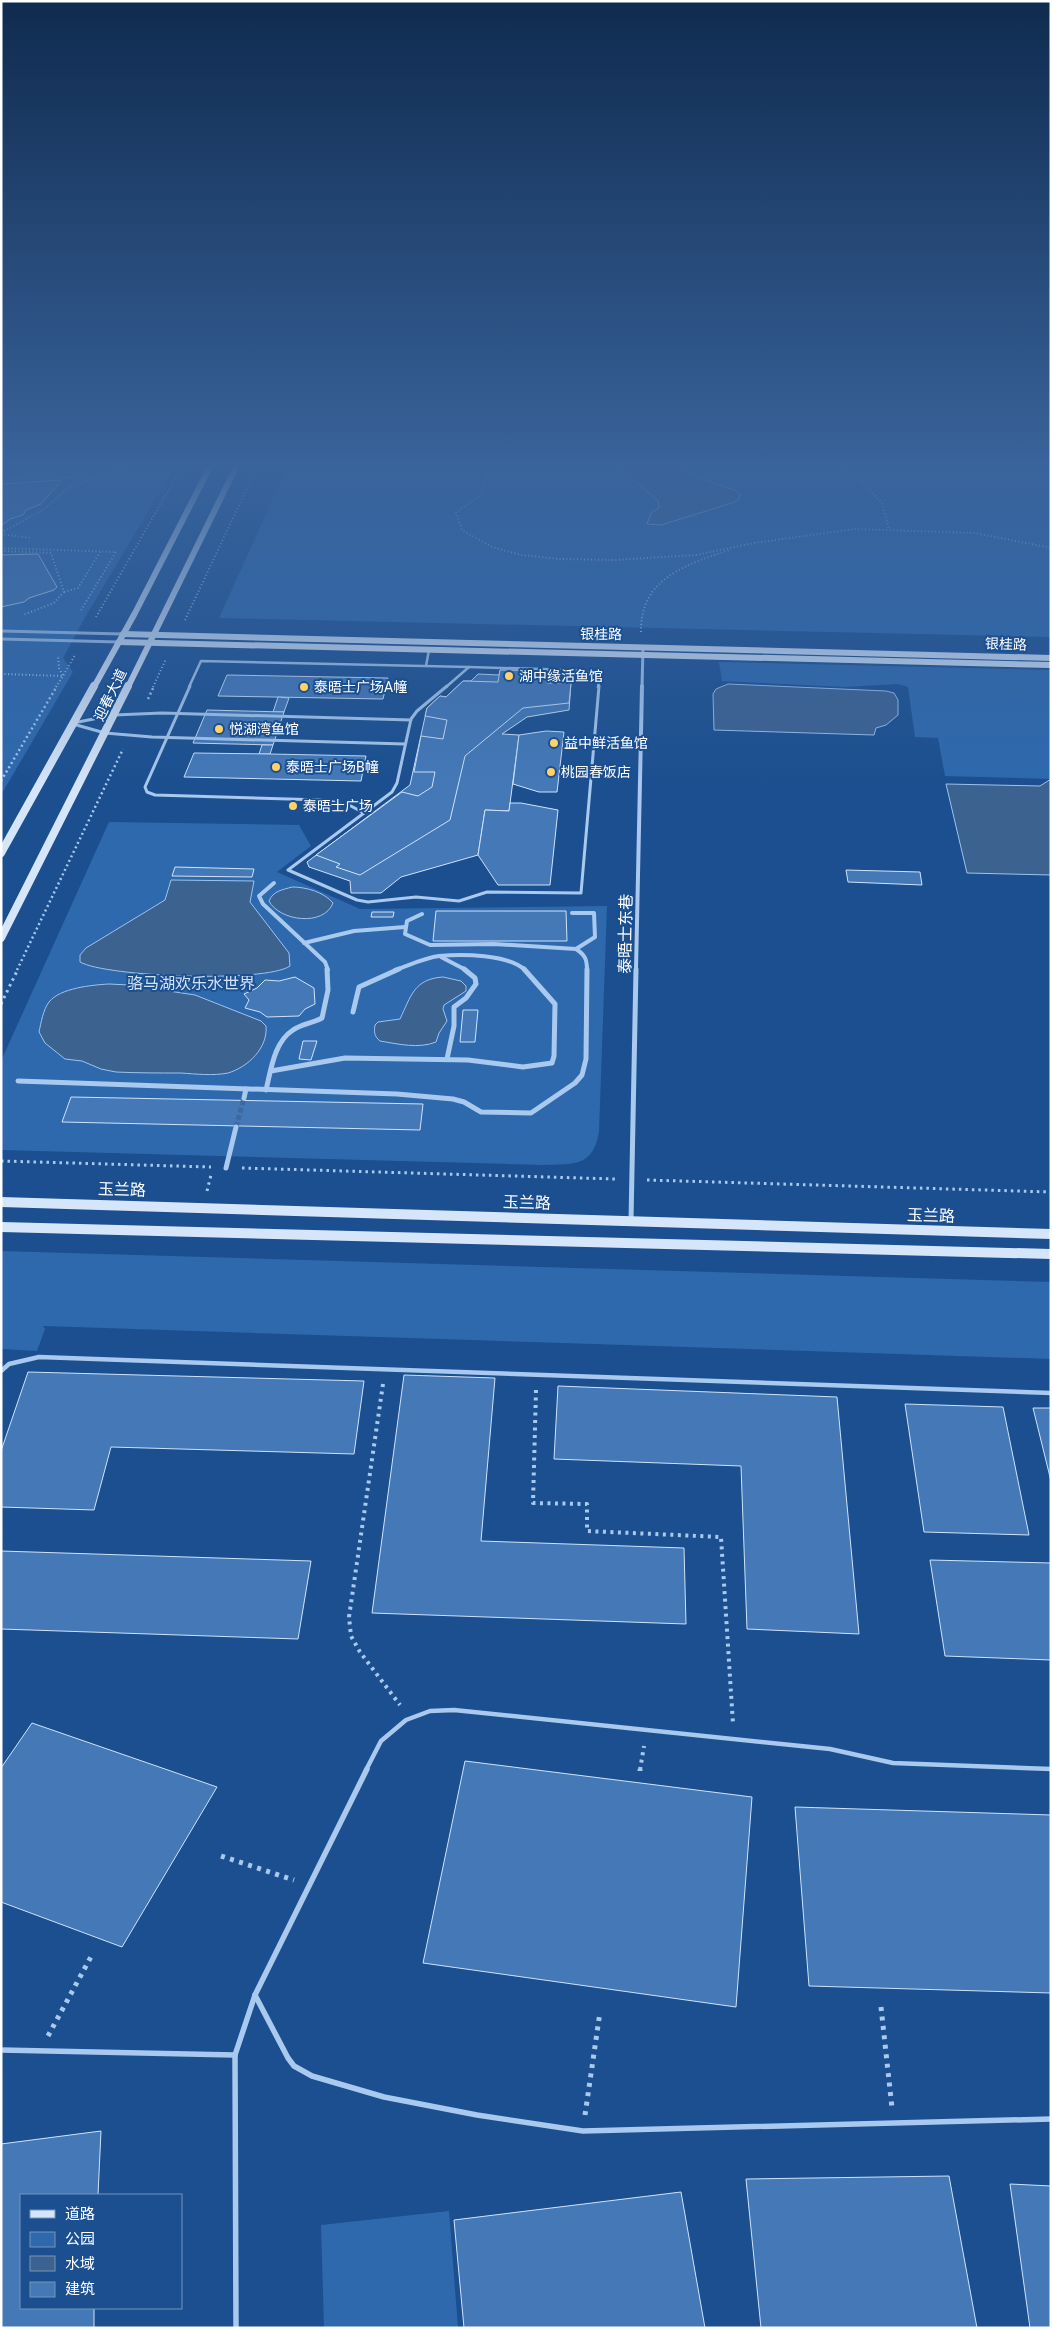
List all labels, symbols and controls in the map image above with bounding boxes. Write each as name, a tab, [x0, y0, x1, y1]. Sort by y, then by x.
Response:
street label: 银桂路	[580, 626, 622, 642]
street label: 银桂路	[985, 635, 1027, 653]
street label: 迎春大道	[91, 666, 129, 724]
place label: 湖中缘活鱼馆	[519, 668, 603, 684]
marker: 湖中缘活鱼馆	[503, 670, 515, 682]
place label: 泰晤士广场A幢	[314, 679, 407, 695]
marker: 泰晤士广场A幢	[298, 681, 310, 693]
place label: 悦湖湾鱼馆	[229, 721, 299, 737]
marker: 悦湖湾鱼馆	[213, 723, 225, 735]
place label: 益中鲜活鱼馆	[564, 735, 648, 751]
marker: 益中鲜活鱼馆	[548, 737, 560, 749]
place label: 泰晤士广场B幢	[286, 759, 379, 775]
marker: 泰晤士广场B幢	[270, 761, 282, 773]
place label: 桃园春饭店	[561, 764, 631, 780]
marker: 桃园春饭店	[545, 766, 557, 778]
place label: 泰晤士广场	[303, 798, 373, 814]
marker: 泰晤士广场	[287, 800, 299, 812]
street label: 泰晤士东巷	[615, 894, 636, 974]
park label: 骆马湖欢乐水世界	[127, 974, 255, 993]
street label: 玉兰路	[98, 1179, 146, 1200]
street label: 玉兰路	[503, 1192, 551, 1213]
street label: 玉兰路	[907, 1205, 955, 1226]
legend	[20, 2194, 182, 2309]
text: 道路	[65, 2205, 95, 2223]
text: 公园	[65, 2230, 95, 2248]
text: 水域	[65, 2255, 95, 2273]
text: 建筑	[65, 2280, 95, 2298]

